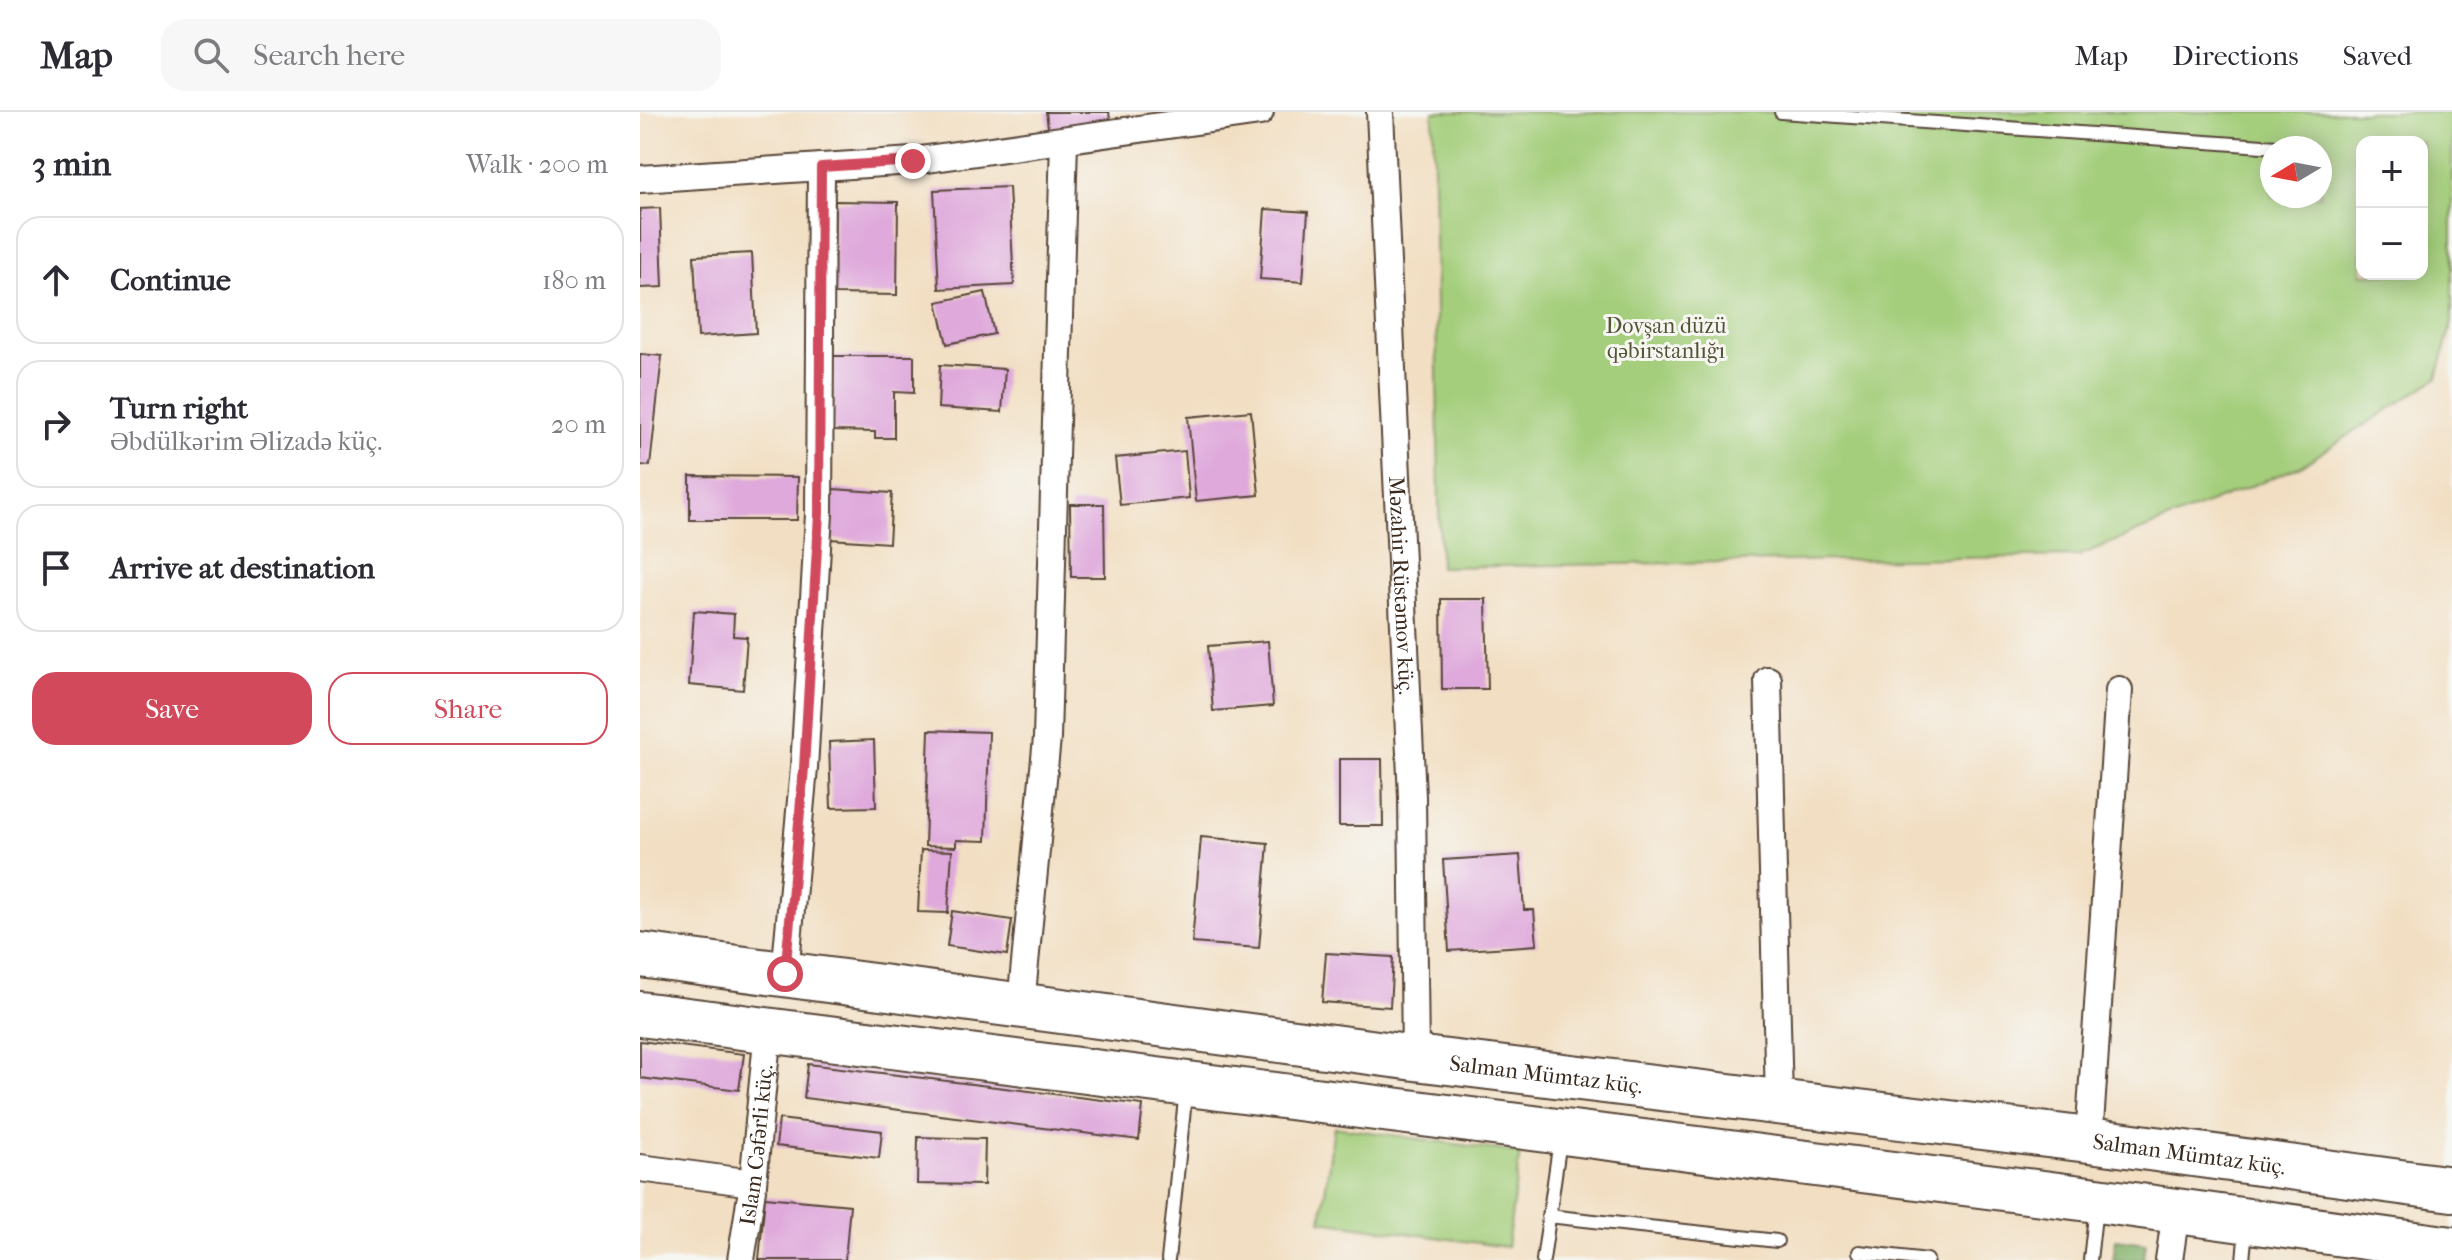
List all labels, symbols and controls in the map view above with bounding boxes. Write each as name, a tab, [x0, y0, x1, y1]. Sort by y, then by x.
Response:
search box	[161, 19, 721, 91]
text: Map	[40, 33, 113, 78]
icon: search	[189, 33, 233, 77]
text: Search here	[253, 38, 405, 73]
text: Map	[2075, 39, 2128, 72]
text: Directions	[2172, 39, 2299, 72]
text: Saved	[2343, 39, 2412, 72]
north arrow	[2260, 136, 2332, 208]
map controls	[2356, 136, 2428, 280]
button: +	[2356, 136, 2428, 208]
route end	[895, 143, 931, 179]
text: 3 min	[32, 144, 111, 184]
text: Walk · 200 m	[466, 149, 608, 180]
button: −	[2356, 208, 2428, 280]
icon: ahead	[34, 258, 78, 302]
text: Continue	[110, 263, 231, 298]
text: 180 m	[542, 265, 606, 296]
park label: Dovşan düzü qəbirstanlığı	[1606, 313, 1727, 364]
text: Turn right	[110, 391, 248, 426]
icon: right	[34, 402, 78, 446]
text: 20 m	[551, 409, 606, 440]
text: Əbdülkərim Əlizadə küç.	[110, 426, 382, 457]
street label: Məzahir Rüstəmov küç.	[1383, 476, 1419, 696]
icon: arrive	[34, 546, 78, 590]
text: Arrive at destination	[110, 551, 375, 586]
button: Save	[32, 672, 312, 745]
button: Share	[328, 672, 608, 745]
route start	[767, 956, 803, 992]
street label: Salman Mümtaz küç.	[1448, 1050, 1644, 1100]
street label: Islam Cəfərli küç.	[735, 1063, 779, 1227]
street label: Salman Mümtaz küç.	[2091, 1129, 2287, 1180]

